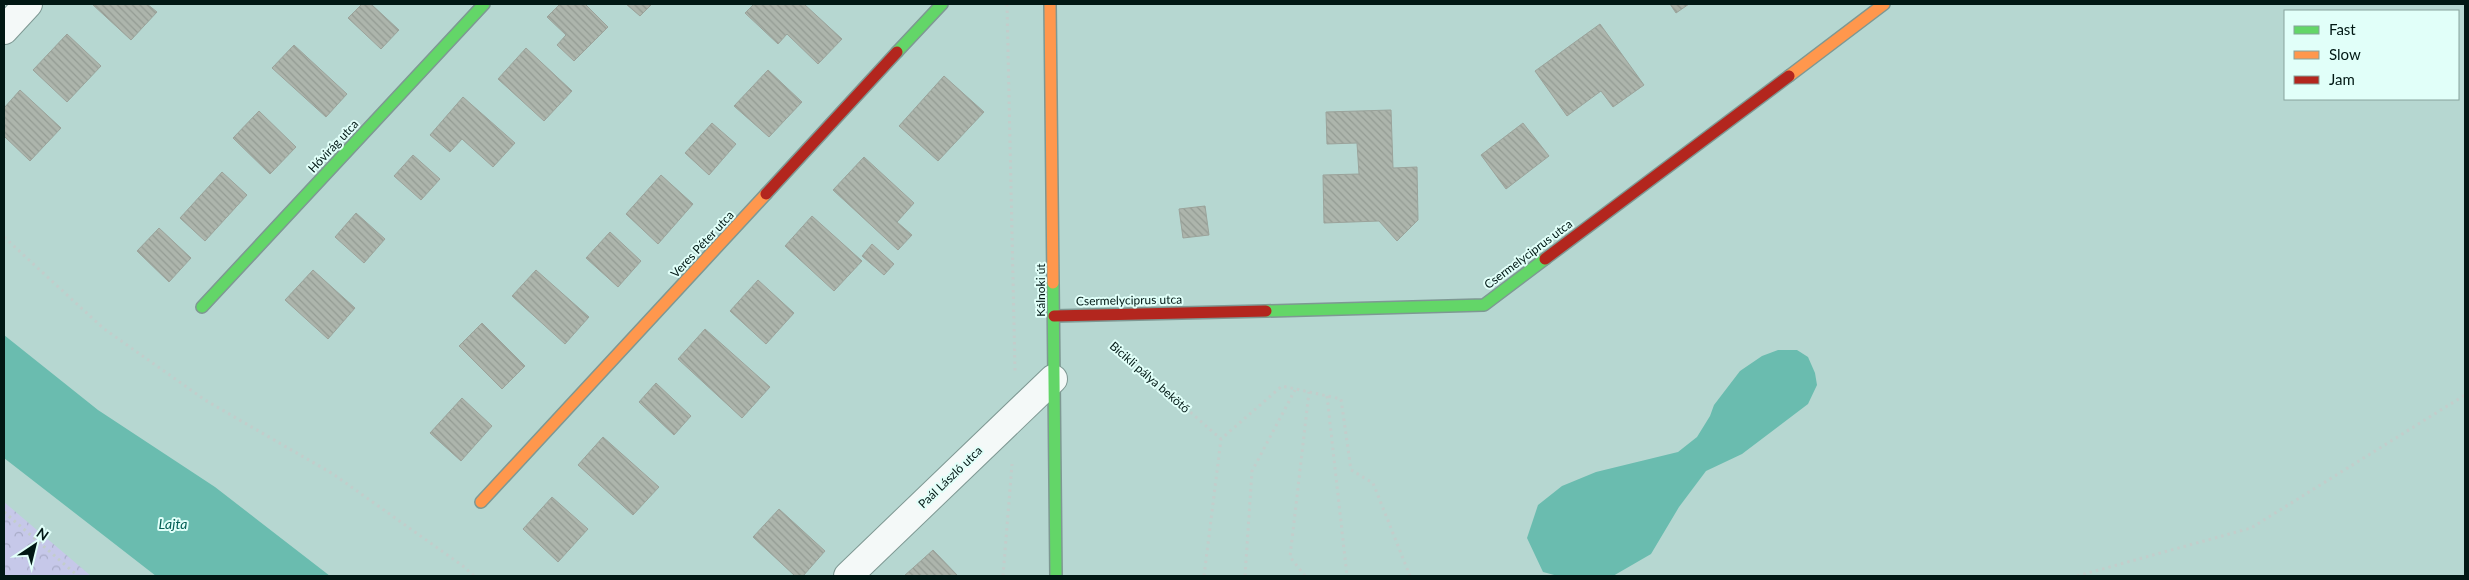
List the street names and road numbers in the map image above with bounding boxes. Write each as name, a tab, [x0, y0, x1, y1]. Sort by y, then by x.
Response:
street label: Hóvirág utca	[305, 116, 361, 176]
street label: Veres Péter utca	[667, 207, 737, 281]
street label: Csermelyciprus utca	[1481, 216, 1575, 292]
street label: Kálnoki út	[1033, 263, 1048, 317]
street label: Csermelyciprus utca	[1076, 292, 1182, 308]
street label: Bicikli pálya bekötő	[1107, 338, 1193, 416]
street label: Paál László utca	[915, 443, 985, 511]

